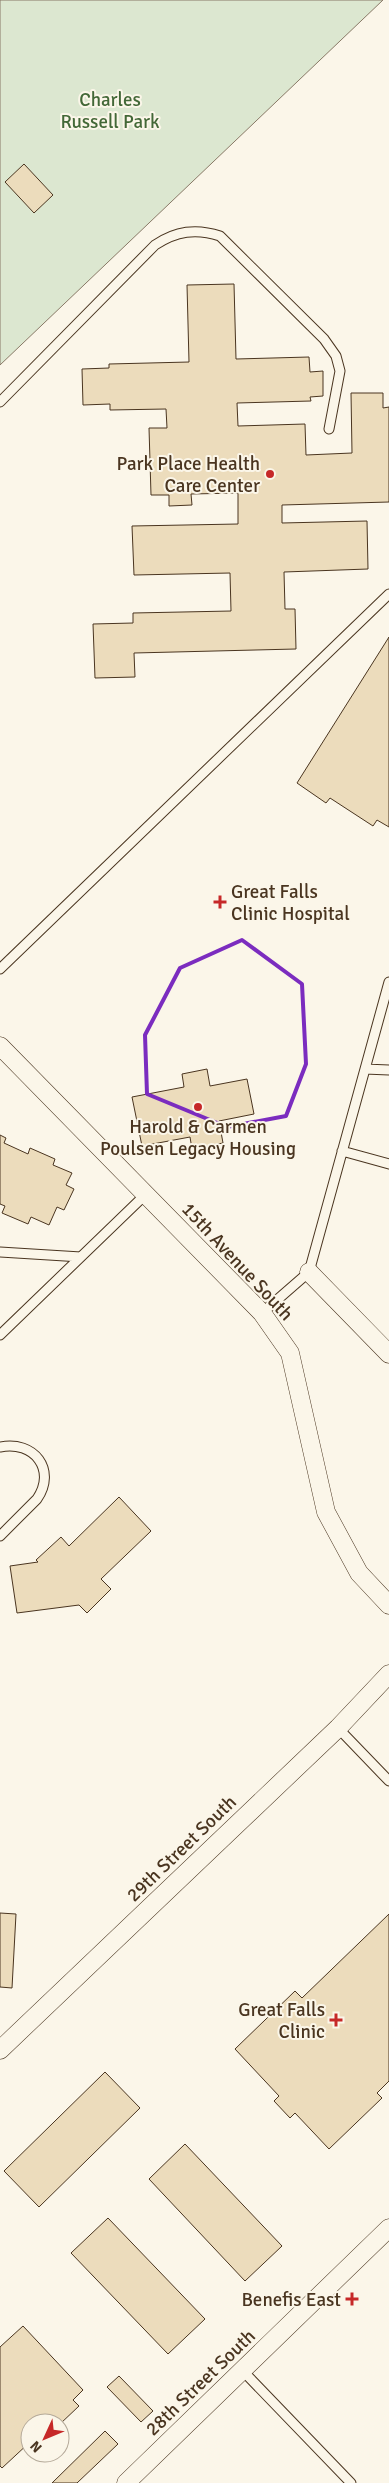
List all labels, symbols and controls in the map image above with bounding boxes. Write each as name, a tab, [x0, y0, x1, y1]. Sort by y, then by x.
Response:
park label: Charles Russell Park	[60, 88, 160, 134]
place label: Park Place Health Care Center	[117, 452, 260, 498]
marker: Park Place Health Care Center	[264, 468, 276, 480]
place label: Great Falls Clinic Hospital	[231, 880, 350, 926]
marker: Great Falls Clinic Hospital	[213, 895, 227, 909]
marker: Harold & Carmen Poulsen Legacy Housing	[192, 1101, 204, 1113]
place label: Harold & Carmen Poulsen Legacy Housing	[100, 1115, 296, 1161]
street label: 15th Avenue South	[176, 1197, 298, 1326]
street label: 29th Street South	[122, 1790, 242, 1907]
place label: Great Falls Clinic	[238, 1998, 325, 2044]
marker: Great Falls Clinic	[329, 2013, 343, 2027]
place label: Benefis East	[241, 2288, 341, 2312]
marker: Benefis East	[345, 2292, 359, 2306]
street label: 28th Street South	[141, 2324, 261, 2441]
north arrow	[20, 2413, 70, 2463]
text: N	[27, 2437, 46, 2456]

